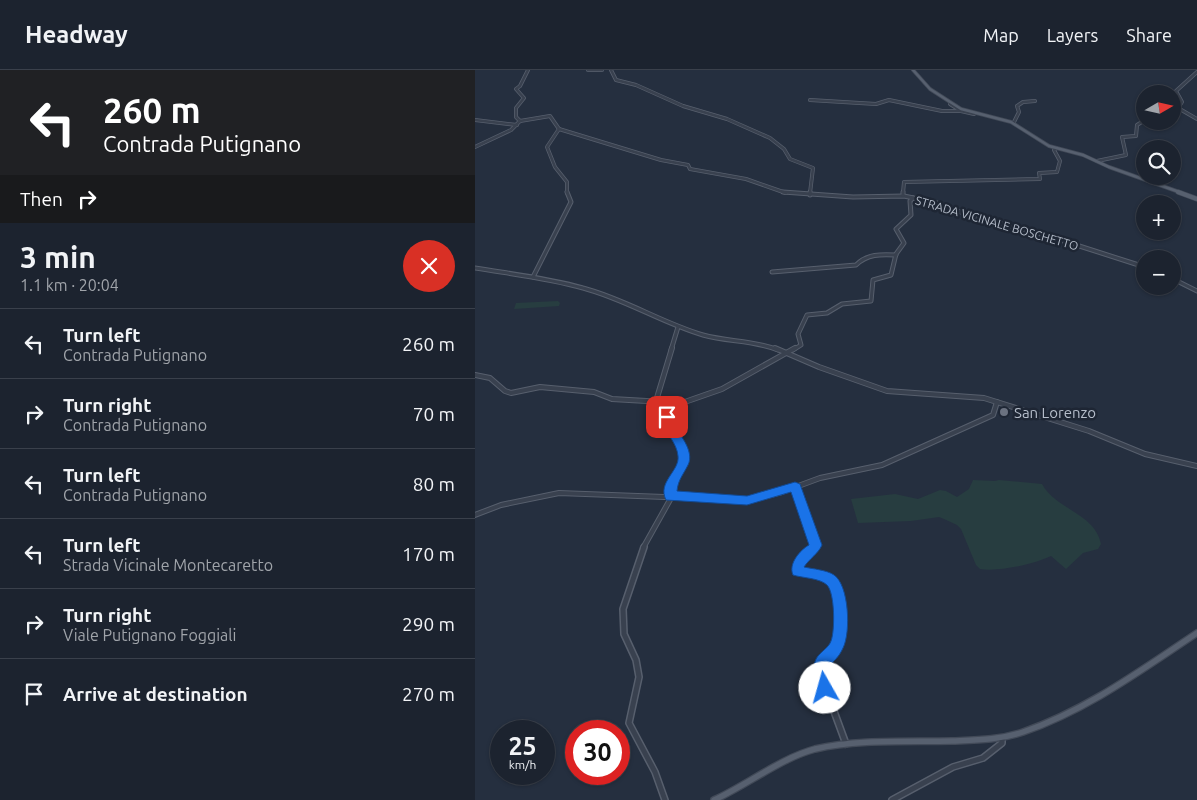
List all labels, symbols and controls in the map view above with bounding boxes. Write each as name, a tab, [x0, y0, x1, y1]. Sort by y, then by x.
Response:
text: Headway	[25, 21, 128, 48]
text: Map	[983, 25, 1019, 45]
text: Layers	[1047, 25, 1098, 45]
text: Share	[1126, 25, 1172, 45]
north arrow	[1136, 85, 1181, 130]
map controls	[1136, 85, 1181, 295]
icon: left	[20, 90, 85, 155]
text: 260 m	[103, 90, 201, 130]
text: Contrada Putignano	[103, 131, 301, 156]
button: search	[1136, 140, 1181, 185]
icon: right	[73, 185, 101, 213]
text: Then	[20, 188, 63, 210]
street label: STRADA VICINALE BOSCHETTO	[914, 193, 1080, 253]
button: +	[1136, 195, 1181, 240]
text: 3 min	[20, 240, 96, 274]
button: close	[403, 240, 455, 292]
button: −	[1136, 250, 1181, 295]
text: 1.1 km · 20:04	[20, 276, 119, 294]
text: Turn left	[63, 324, 141, 346]
icon: left	[20, 330, 48, 358]
text: 260 m	[402, 333, 455, 355]
text: Contrada Putignano	[63, 346, 207, 364]
text: Turn right	[63, 394, 151, 416]
pin	[646, 396, 688, 438]
icon: right	[20, 400, 48, 428]
text: 70 m	[413, 403, 455, 425]
icon: arrive	[653, 403, 681, 431]
place label: San Lorenzo	[1014, 404, 1096, 421]
marker: San Lorenzo	[998, 406, 1010, 418]
text: Contrada Putignano	[63, 416, 207, 434]
text: Turn left	[63, 464, 141, 486]
icon: left	[20, 470, 48, 498]
text: 80 m	[413, 473, 455, 495]
text: Contrada Putignano	[63, 486, 207, 504]
text: Turn left	[63, 534, 141, 556]
icon: left	[20, 540, 48, 568]
text: 170 m	[402, 543, 455, 565]
text: Strada Vicinale Montecaretto	[63, 556, 273, 574]
text: Turn right	[63, 604, 151, 626]
icon: right	[20, 610, 48, 638]
text: 290 m	[402, 613, 455, 635]
text: Viale Putignano Foggiali	[63, 626, 236, 644]
position arrow	[798, 661, 850, 713]
icon: arrive	[20, 680, 48, 708]
text: Arrive at destination	[63, 683, 248, 705]
text: 270 m	[402, 683, 455, 705]
speed limit sign: 30	[565, 720, 630, 785]
text: 25	[508, 732, 537, 760]
text: km/h	[509, 758, 536, 771]

